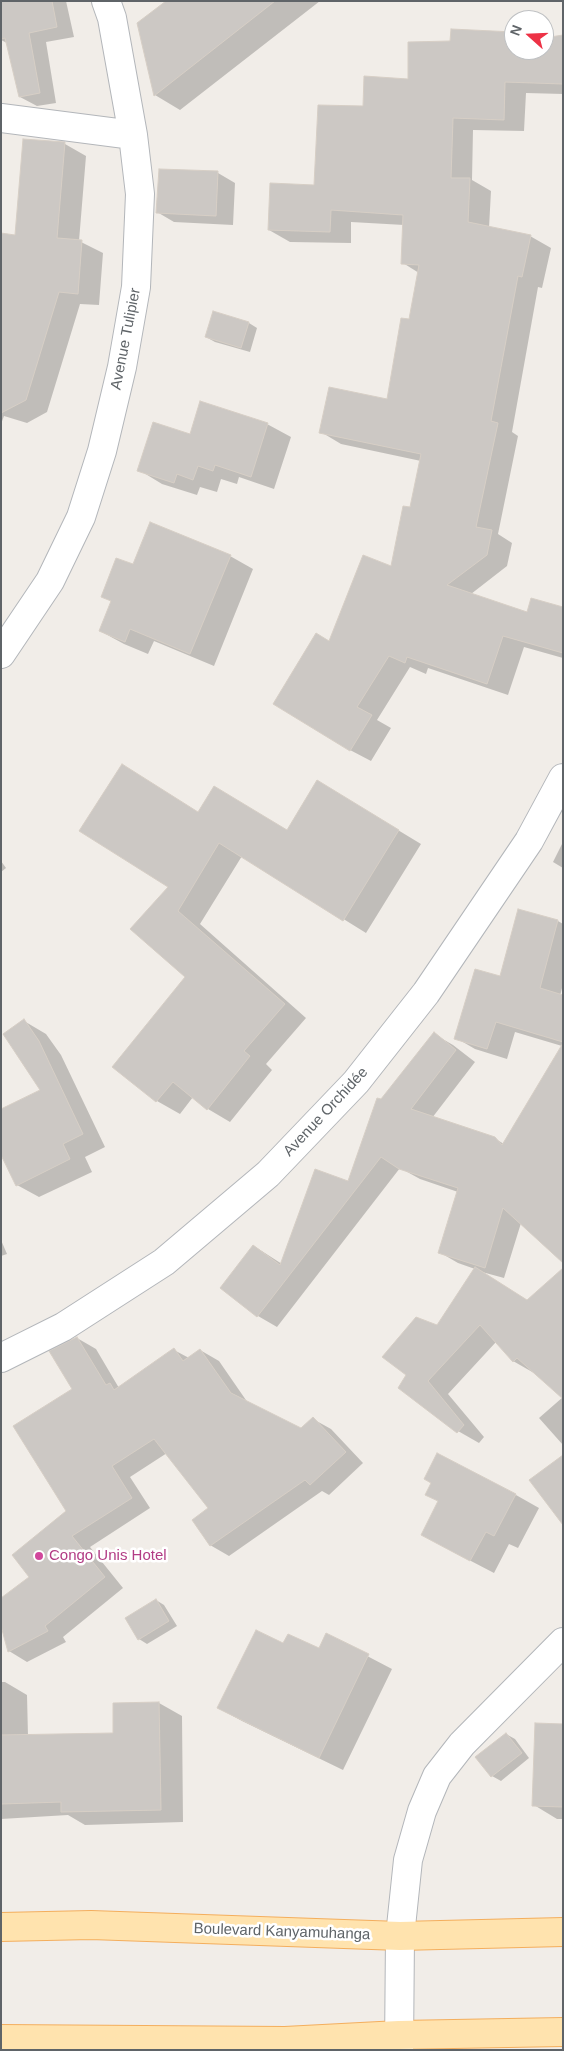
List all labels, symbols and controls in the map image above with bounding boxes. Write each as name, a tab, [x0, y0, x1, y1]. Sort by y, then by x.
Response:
north arrow	[504, 10, 554, 60]
text: N	[507, 23, 525, 38]
street label: Avenue Tulipier	[107, 287, 145, 391]
street label: Avenue Orchidée	[280, 1064, 372, 1160]
place label: Congo Unis Hotel	[49, 1547, 167, 1565]
marker: Congo Unis Hotel	[33, 1550, 45, 1562]
street label: Boulevard Kanyamuhanga	[193, 1920, 371, 1944]

